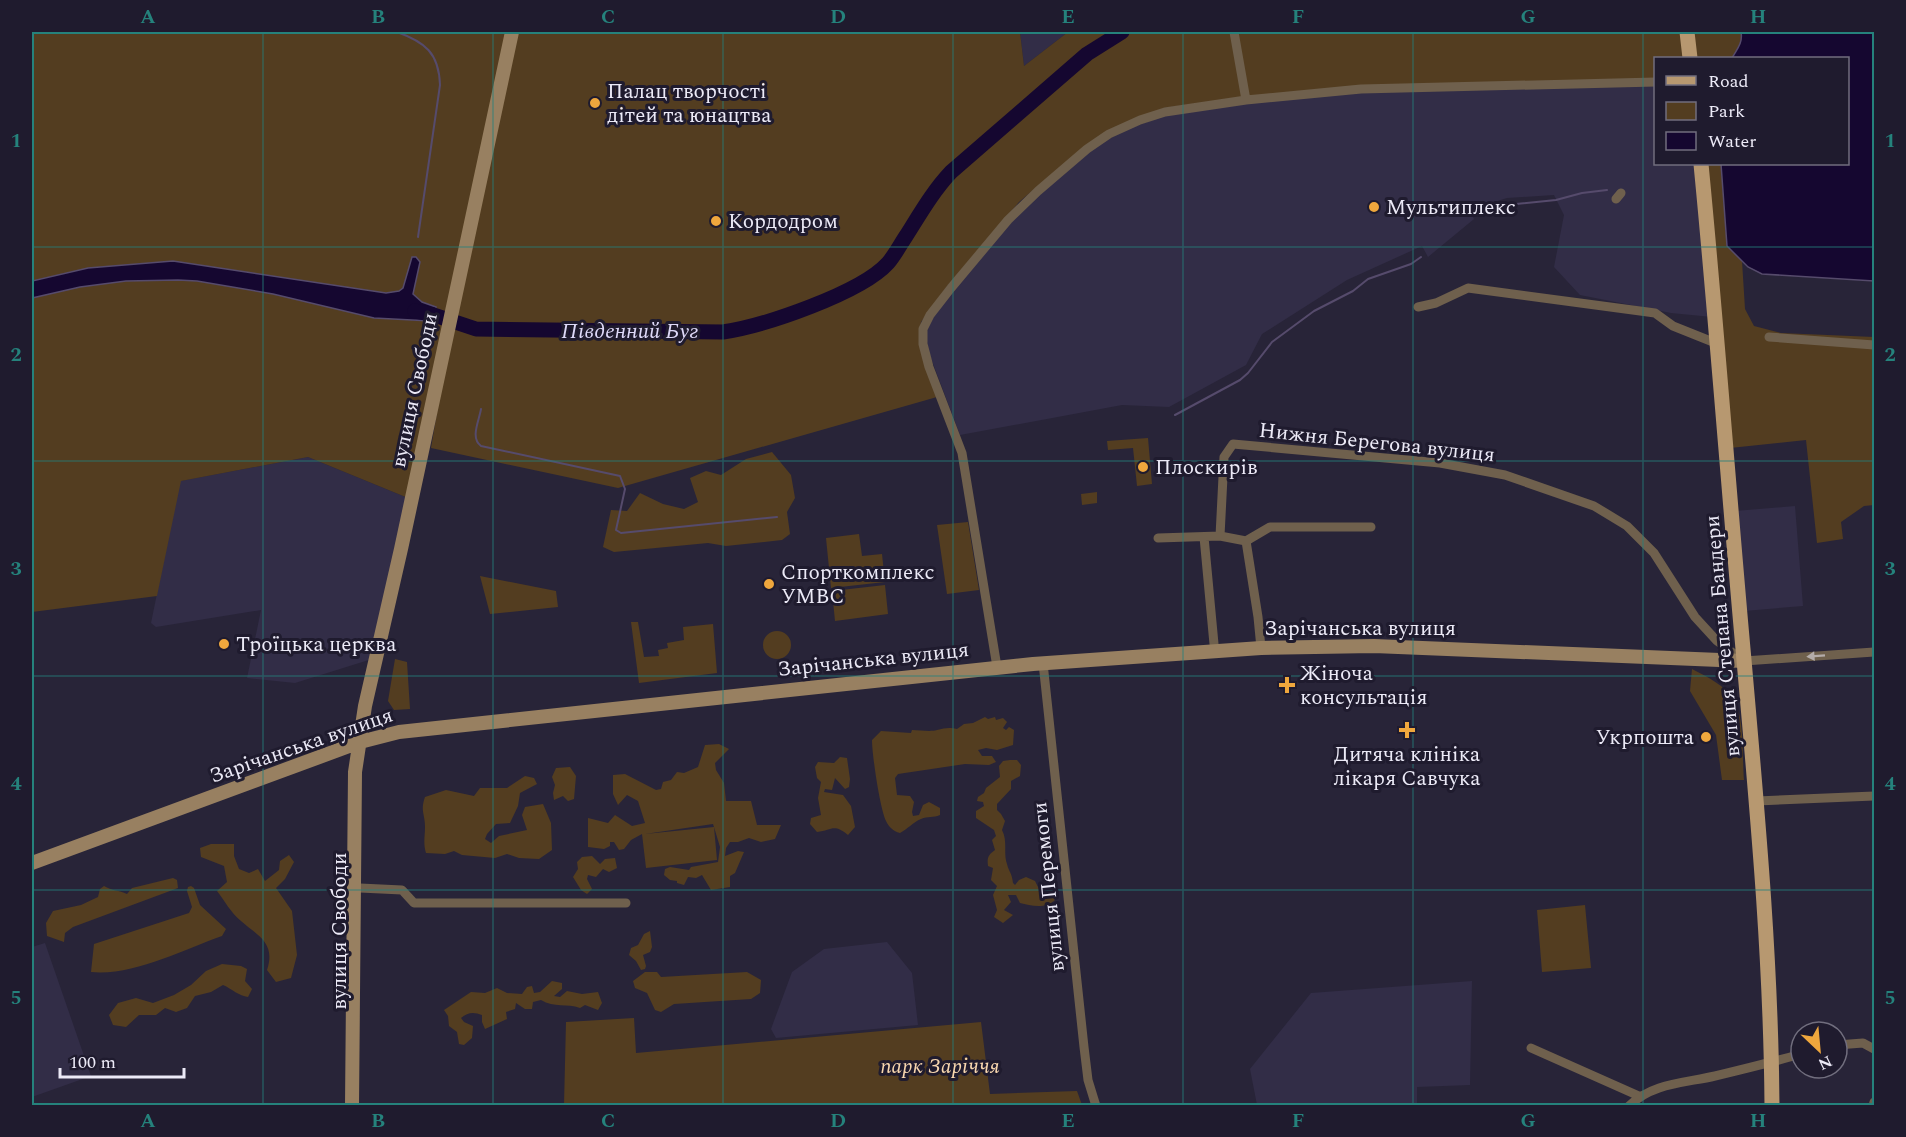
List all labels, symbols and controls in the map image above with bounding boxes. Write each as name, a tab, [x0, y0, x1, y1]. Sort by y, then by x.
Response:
text: A	[140, 2, 156, 32]
text: B	[371, 2, 385, 32]
text: C	[601, 2, 615, 32]
text: D	[830, 2, 846, 32]
text: E	[1061, 2, 1075, 32]
text: F	[1292, 2, 1304, 32]
text: G	[1520, 2, 1536, 32]
text: H	[1750, 2, 1766, 32]
legend	[1654, 57, 1849, 165]
text: Road	[1708, 68, 1749, 95]
place label: Палац творчості дітей та юнацтва	[607, 76, 772, 132]
marker: Палац творчості дітей та юнацтва	[588, 96, 602, 110]
text: Park	[1708, 98, 1745, 125]
text: 1	[10, 126, 22, 156]
text: 1	[1884, 126, 1896, 156]
text: Water	[1708, 128, 1756, 155]
place label: Мультиплекс	[1386, 192, 1516, 224]
marker: Мультиплекс	[1367, 200, 1381, 214]
place label: Кордодром	[728, 206, 838, 238]
marker: Кордодром	[709, 214, 723, 228]
street label: вулиця Свободи	[383, 310, 447, 471]
water label: Південний Буг	[561, 315, 699, 348]
text: 2	[10, 340, 22, 370]
text: 2	[1884, 340, 1896, 370]
street label: Нижня Берегова вулиця	[1257, 415, 1496, 471]
place label: Плоскирів	[1155, 452, 1257, 484]
marker: Плоскирів	[1136, 460, 1150, 474]
street label: вулиця Степана Бандери	[1696, 514, 1750, 758]
text: 3	[10, 554, 22, 584]
text: 3	[1884, 554, 1896, 584]
place label: Спорткомплекс УМВС	[781, 557, 935, 613]
marker: Спорткомплекс УМВС	[762, 577, 776, 591]
street label: Зарічанська вулиця	[1264, 613, 1456, 645]
place label: Троїцька церква	[236, 629, 397, 661]
street label: Зарічанська вулиця	[776, 634, 970, 686]
marker: Троїцька церква	[217, 637, 231, 651]
one-way arrow	[1807, 651, 1826, 661]
place label: Жіноча консультація	[1300, 658, 1428, 714]
marker: Жіноча консультація	[1278, 676, 1296, 694]
street label: Зарічанська вулиця	[205, 700, 397, 792]
marker: Дитяча клініка лікаря Савчука	[1398, 721, 1416, 739]
place label: Укрпошта	[1596, 722, 1695, 754]
marker: Укрпошта	[1699, 730, 1713, 744]
place label: Дитяча клініка лікаря Савчука	[1333, 739, 1481, 795]
text: 4	[10, 769, 22, 799]
text: 4	[1884, 769, 1896, 799]
street label: вулиця Перемоги	[1024, 800, 1074, 973]
street label: вулиця Свободи	[324, 852, 356, 1010]
text: 5	[10, 983, 22, 1013]
text: 5	[1884, 983, 1896, 1013]
north arrow	[1789, 1020, 1849, 1080]
scale bar	[60, 1041, 184, 1079]
text: 100 m	[69, 1049, 116, 1076]
text: N	[1814, 1049, 1836, 1076]
park label: парк Заріччя	[880, 1051, 1000, 1083]
text: A	[140, 1106, 156, 1136]
text: B	[371, 1106, 385, 1136]
text: C	[601, 1106, 615, 1136]
text: D	[830, 1106, 846, 1136]
text: E	[1061, 1106, 1075, 1136]
text: F	[1292, 1106, 1304, 1136]
text: G	[1520, 1106, 1536, 1136]
text: H	[1750, 1106, 1766, 1136]

